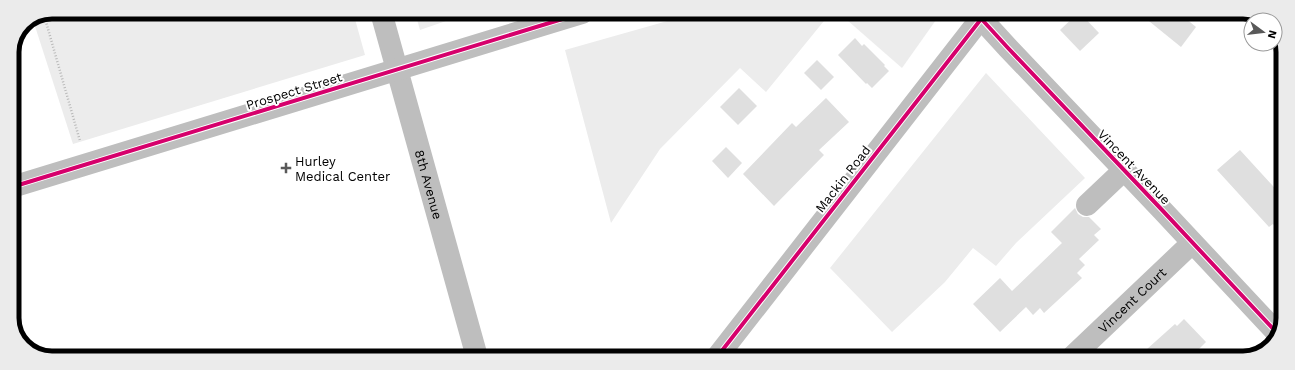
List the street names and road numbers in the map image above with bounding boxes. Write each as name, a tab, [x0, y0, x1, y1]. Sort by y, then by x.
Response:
street label: Prospect Street	[244, 69, 344, 113]
street label: Vincent Avenue	[1095, 127, 1173, 207]
street label: Mackin Road	[812, 143, 874, 215]
street label: 8th Avenue	[412, 148, 446, 221]
street label: Vincent Court	[1095, 264, 1169, 336]

